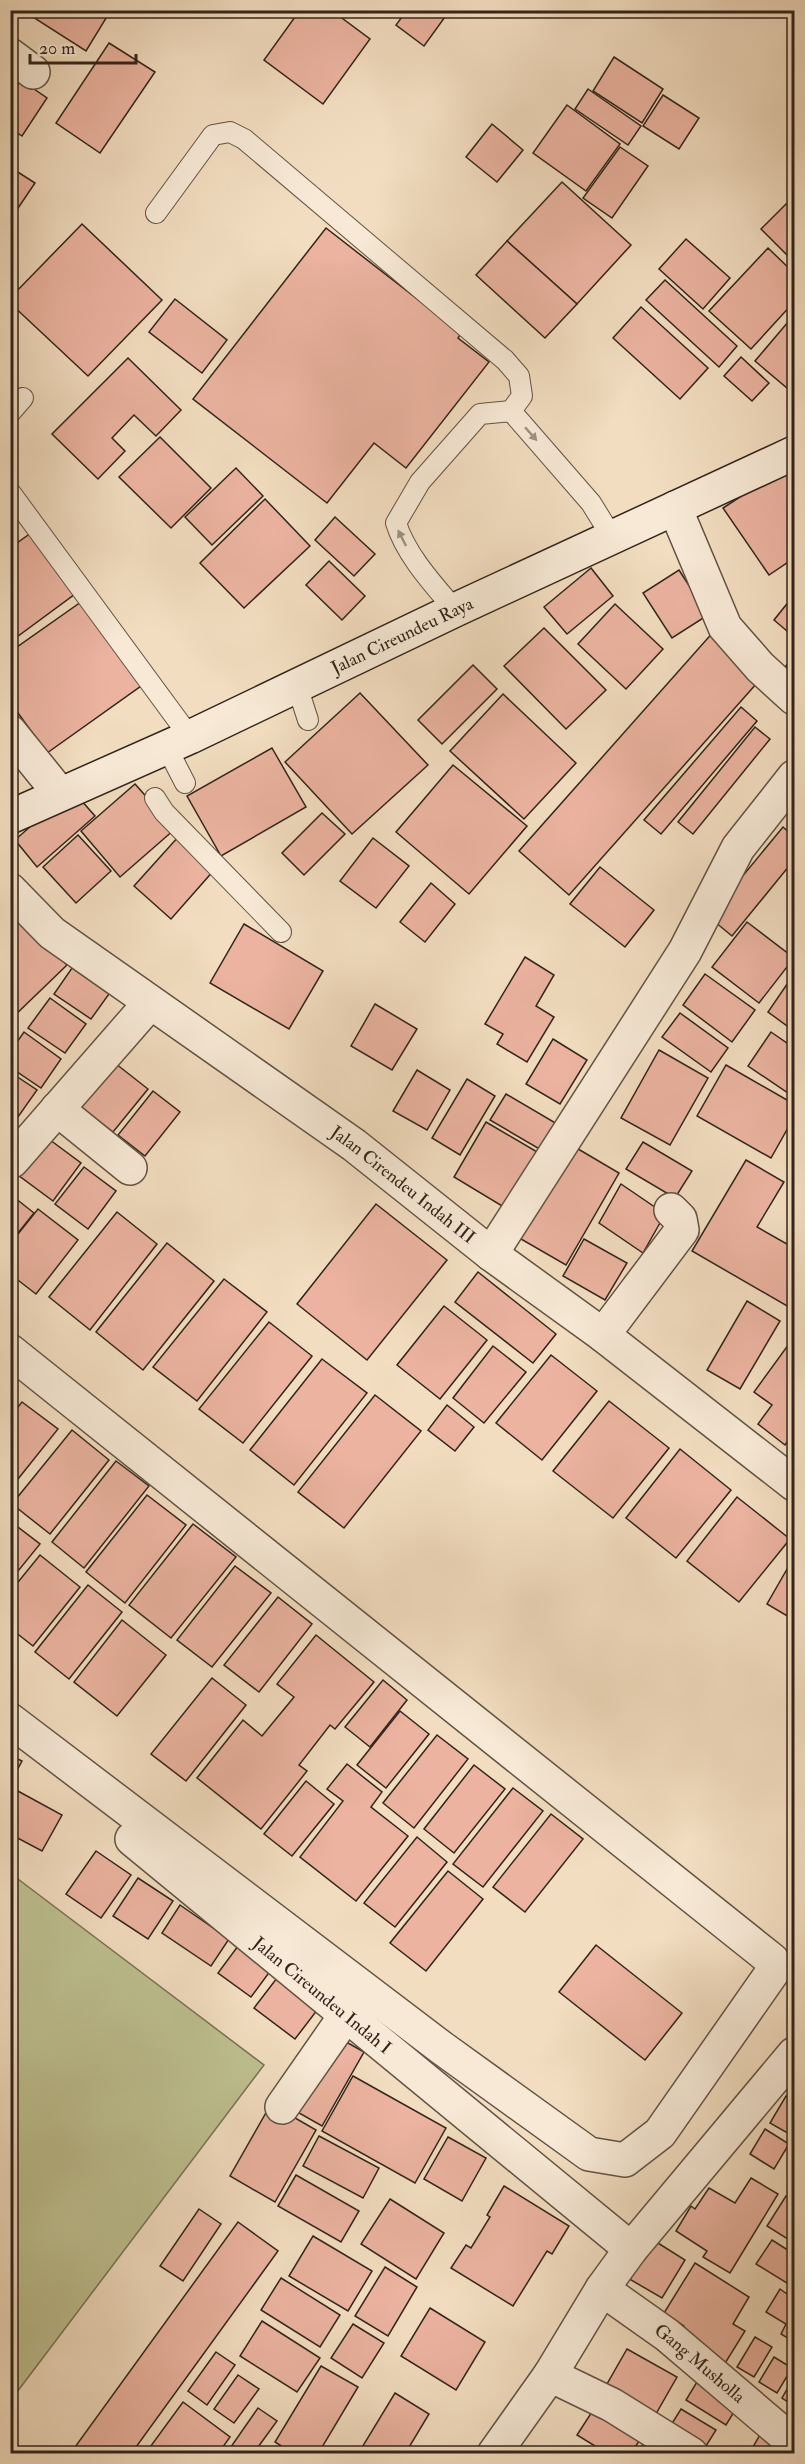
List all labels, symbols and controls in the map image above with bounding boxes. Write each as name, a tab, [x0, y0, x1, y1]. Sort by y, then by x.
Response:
scale bar	[30, 27, 136, 65]
text: 20 m	[39, 37, 75, 60]
one-way arrow	[524, 426, 537, 441]
one-way arrow	[397, 529, 407, 546]
street label: Jalan Cireundeu Raya	[326, 591, 477, 680]
street label: Jalan Cirendeu Indah III	[325, 1120, 480, 1249]
street label: Jalan Cireundeu Indah I	[247, 1931, 396, 2059]
street label: Gang Musholla	[650, 2318, 751, 2408]

